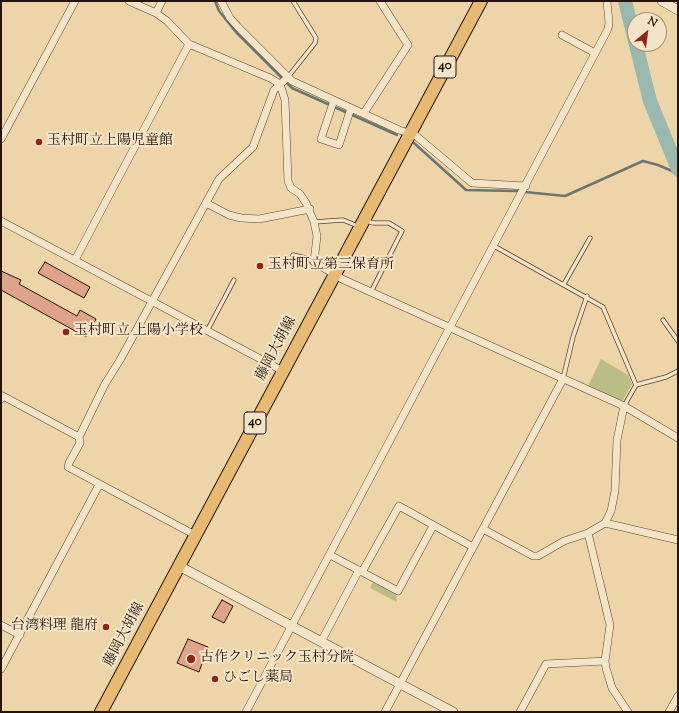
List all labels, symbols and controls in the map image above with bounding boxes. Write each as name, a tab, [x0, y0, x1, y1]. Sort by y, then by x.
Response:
north arrow	[627, 12, 667, 52]
text: N	[645, 13, 660, 32]
road number: 40	[434, 56, 456, 78]
place label: 玉村町立上陽児童館	[47, 134, 173, 150]
marker: 玉村町立上陽児童館	[34, 137, 44, 147]
place label: 玉村町立第三保育所	[268, 258, 394, 274]
marker: 玉村町立第三保育所	[255, 261, 265, 271]
street label: 藤岡大胡線	[253, 314, 301, 384]
place label: 玉村町立 上陽小学校	[74, 324, 203, 340]
marker: 玉村町立 上陽小学校	[61, 327, 71, 337]
road number: 40	[244, 412, 266, 434]
street label: 藤岡大胡線	[101, 600, 149, 670]
place label: 台湾料理 龍府	[11, 619, 98, 635]
marker: 台湾料理 龍府	[101, 622, 111, 632]
place label: 古作クリニック玉村分院	[200, 651, 354, 667]
marker: 古作クリニック玉村分院	[185, 653, 197, 665]
place label: ひごし薬局	[223, 671, 293, 687]
marker: ひごし薬局	[210, 674, 220, 684]

